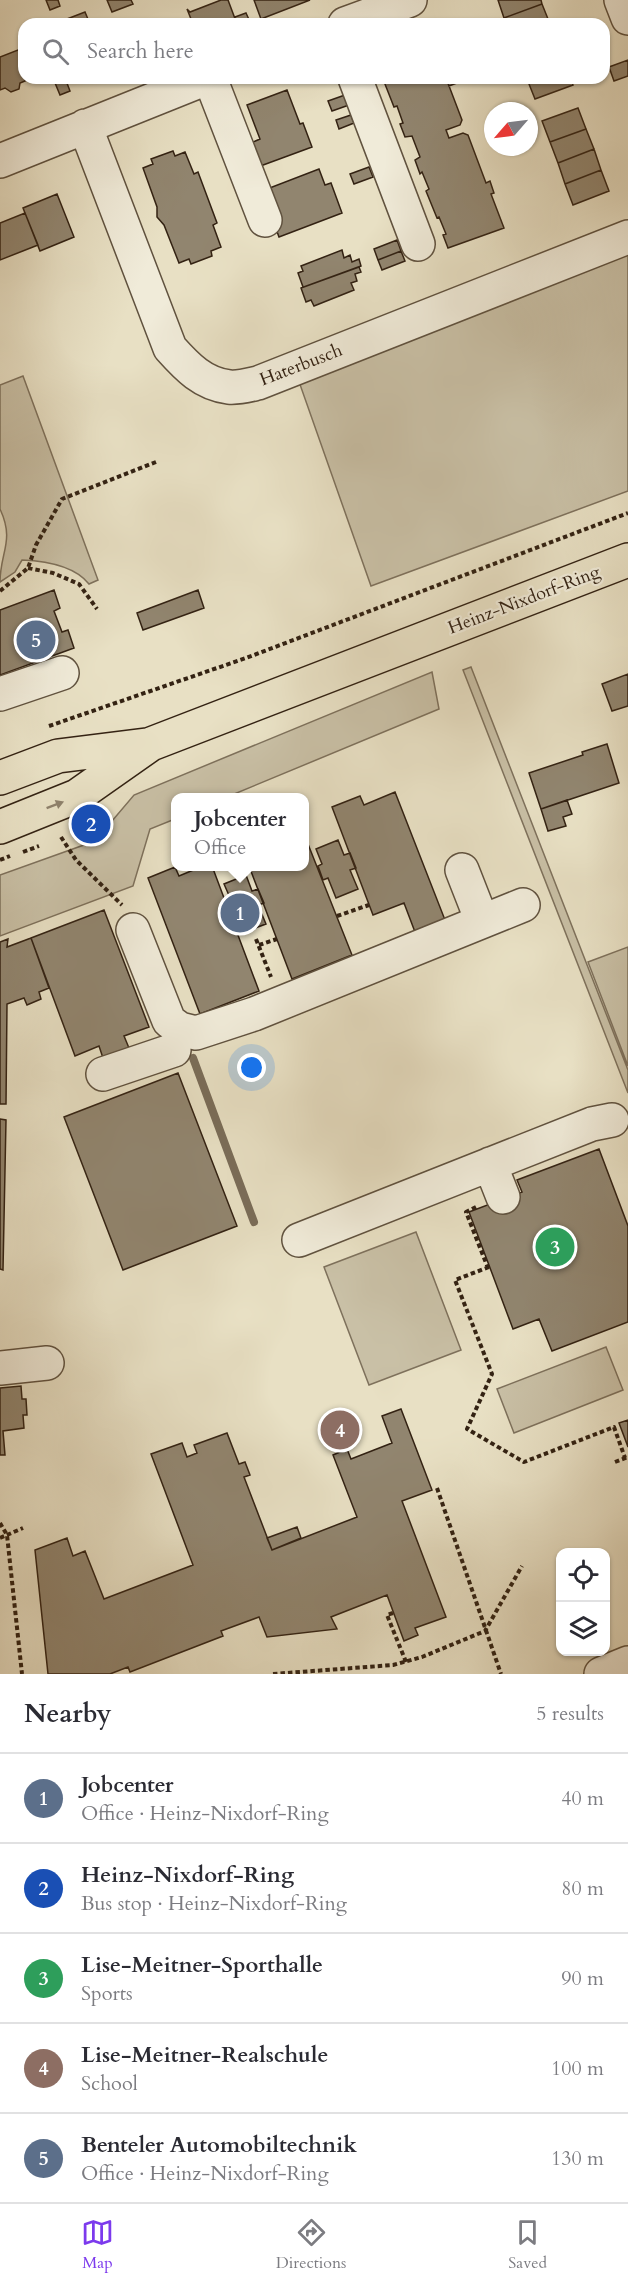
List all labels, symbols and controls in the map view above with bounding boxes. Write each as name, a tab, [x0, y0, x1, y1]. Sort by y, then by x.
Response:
search box	[18, 18, 610, 84]
icon: search	[39, 35, 72, 68]
text: Search here	[87, 36, 194, 66]
north arrow	[484, 102, 538, 156]
street label: Haterbusch	[256, 338, 346, 392]
street label: Heinz-Nixdorf-Ring	[444, 559, 605, 641]
pin: 5	[16, 618, 56, 662]
popup	[171, 793, 309, 871]
one-way arrow	[46, 800, 64, 810]
pin: 2	[72, 802, 110, 846]
text: Jobcenter	[194, 804, 286, 834]
text: Office	[194, 834, 246, 861]
pin: 1	[220, 890, 260, 936]
your location	[237, 1053, 266, 1082]
pin: 3	[536, 1224, 574, 1270]
pin: 4	[320, 1408, 360, 1452]
map controls	[556, 1548, 610, 1656]
button: locate	[556, 1548, 610, 1602]
button: layers	[556, 1602, 610, 1656]
text: Nearby	[24, 1696, 112, 1731]
text: 5 results	[536, 1700, 604, 1727]
text: Jobcenter	[81, 1770, 174, 1800]
text: 1	[38, 1785, 49, 1812]
text: 40 m	[561, 1785, 604, 1812]
text: Office · Heinz-Nixdorf-Ring	[81, 1800, 329, 1827]
text: Heinz-Nixdorf-Ring	[81, 1860, 294, 1890]
text: 2	[38, 1875, 49, 1902]
text: 80 m	[561, 1875, 604, 1902]
text: Bus stop · Heinz-Nixdorf-Ring	[81, 1890, 347, 1917]
text: Lise-Meitner-Sporthalle	[81, 1950, 323, 1980]
text: 3	[38, 1965, 49, 1992]
text: 90 m	[561, 1965, 604, 1992]
text: Sports	[81, 1980, 133, 2007]
text: Lise-Meitner-Realschule	[81, 2040, 328, 2070]
text: 4	[38, 2055, 49, 2082]
text: 100 m	[551, 2055, 604, 2082]
text: School	[81, 2070, 138, 2097]
text: Benteler Automobiltechnik	[81, 2130, 357, 2160]
text: 5	[38, 2145, 49, 2172]
text: 130 m	[551, 2145, 604, 2172]
text: Office · Heinz-Nixdorf-Ring	[81, 2160, 329, 2187]
tab: Map	[81, 2216, 114, 2274]
tab: Directions	[276, 2216, 346, 2274]
tab: Saved	[508, 2216, 547, 2274]

